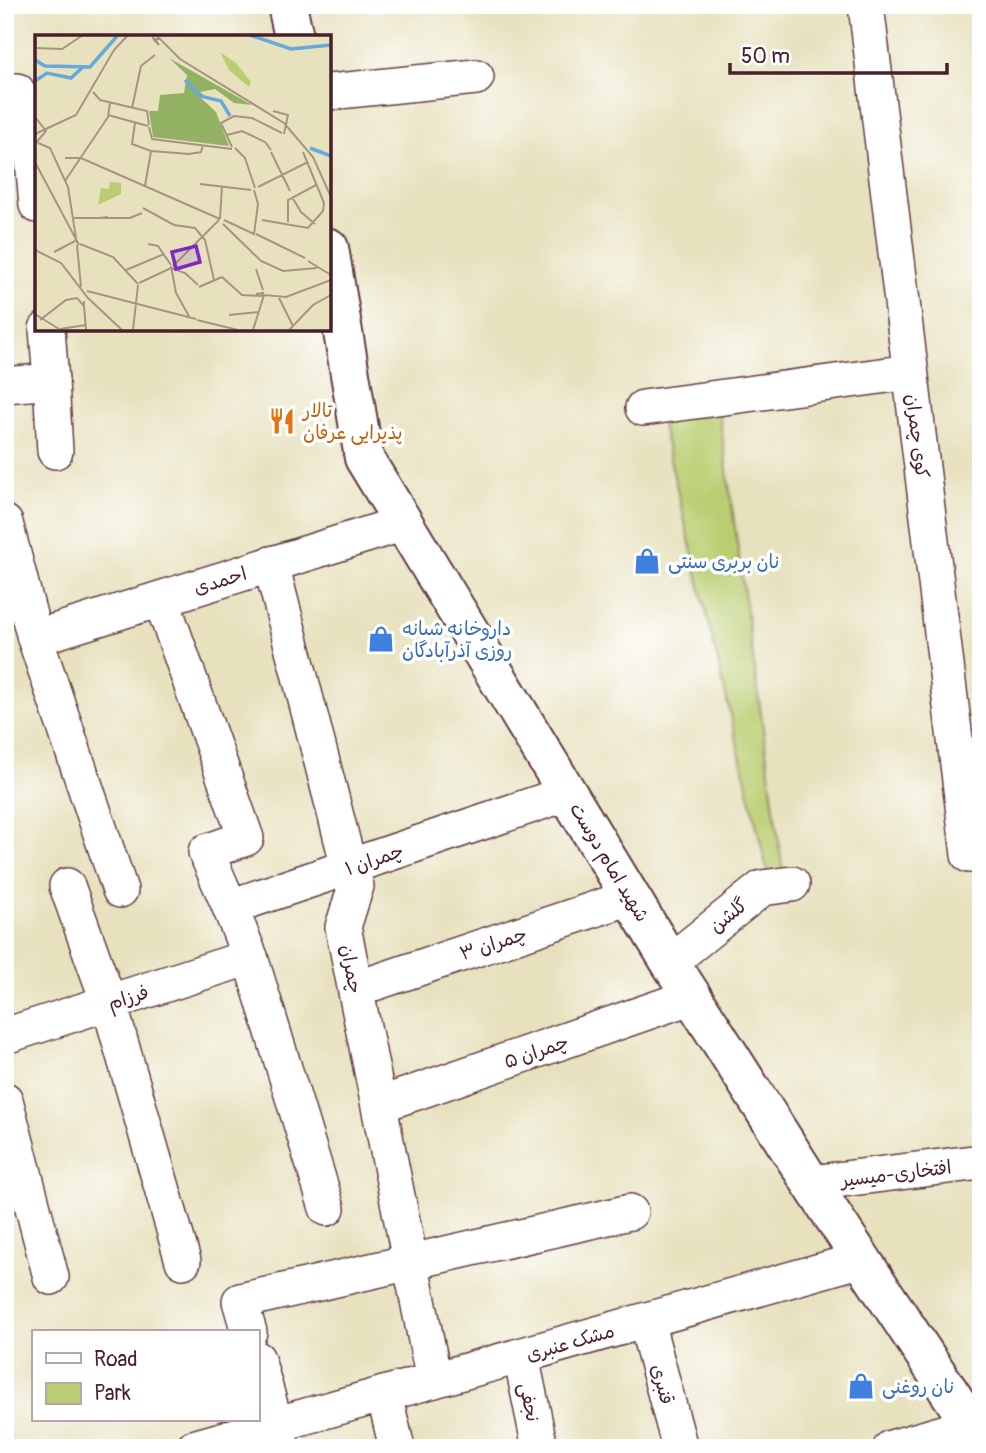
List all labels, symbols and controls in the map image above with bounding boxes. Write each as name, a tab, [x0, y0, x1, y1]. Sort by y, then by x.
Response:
scale bar	[730, 32, 948, 76]
inset map	[35, 35, 331, 331]
text: 50 m	[741, 43, 790, 70]
street label: کوی چمران	[900, 393, 934, 480]
place label: تالار پذیرایی عرفان	[301, 399, 403, 445]
restaurant icon: تالار پذیرایی عرفان	[267, 406, 297, 436]
shop icon: نان بربری سنتی	[632, 546, 662, 576]
place label: نان بربری سنتی	[668, 550, 779, 574]
street label: احمدی	[191, 562, 250, 600]
place label: داروخانه شبانه روزی آذرآبادگان	[402, 617, 512, 663]
shop icon: داروخانه شبانه روزی آذرآبادگان	[366, 624, 396, 654]
street label: شهید امام دوست	[562, 799, 654, 928]
street label: چمران ۱	[342, 839, 407, 881]
street label: گلشن	[705, 893, 753, 938]
street label: چمران ۳	[457, 922, 530, 966]
street label: چمران	[335, 943, 368, 996]
street label: فرزام	[105, 980, 152, 1018]
street label: چمران ۵	[501, 1030, 572, 1074]
street label: افتخاری-میسیر	[837, 1155, 953, 1193]
street label: مشک عنبری	[523, 1319, 617, 1367]
legend	[32, 1330, 259, 1422]
text: Road	[94, 1346, 138, 1373]
street label: قنبری	[645, 1361, 679, 1407]
shop icon: نان روغنی	[846, 1371, 876, 1401]
place label: نان روغنی	[882, 1375, 954, 1399]
text: Park	[94, 1380, 131, 1407]
street label: نجفی	[513, 1380, 545, 1424]

